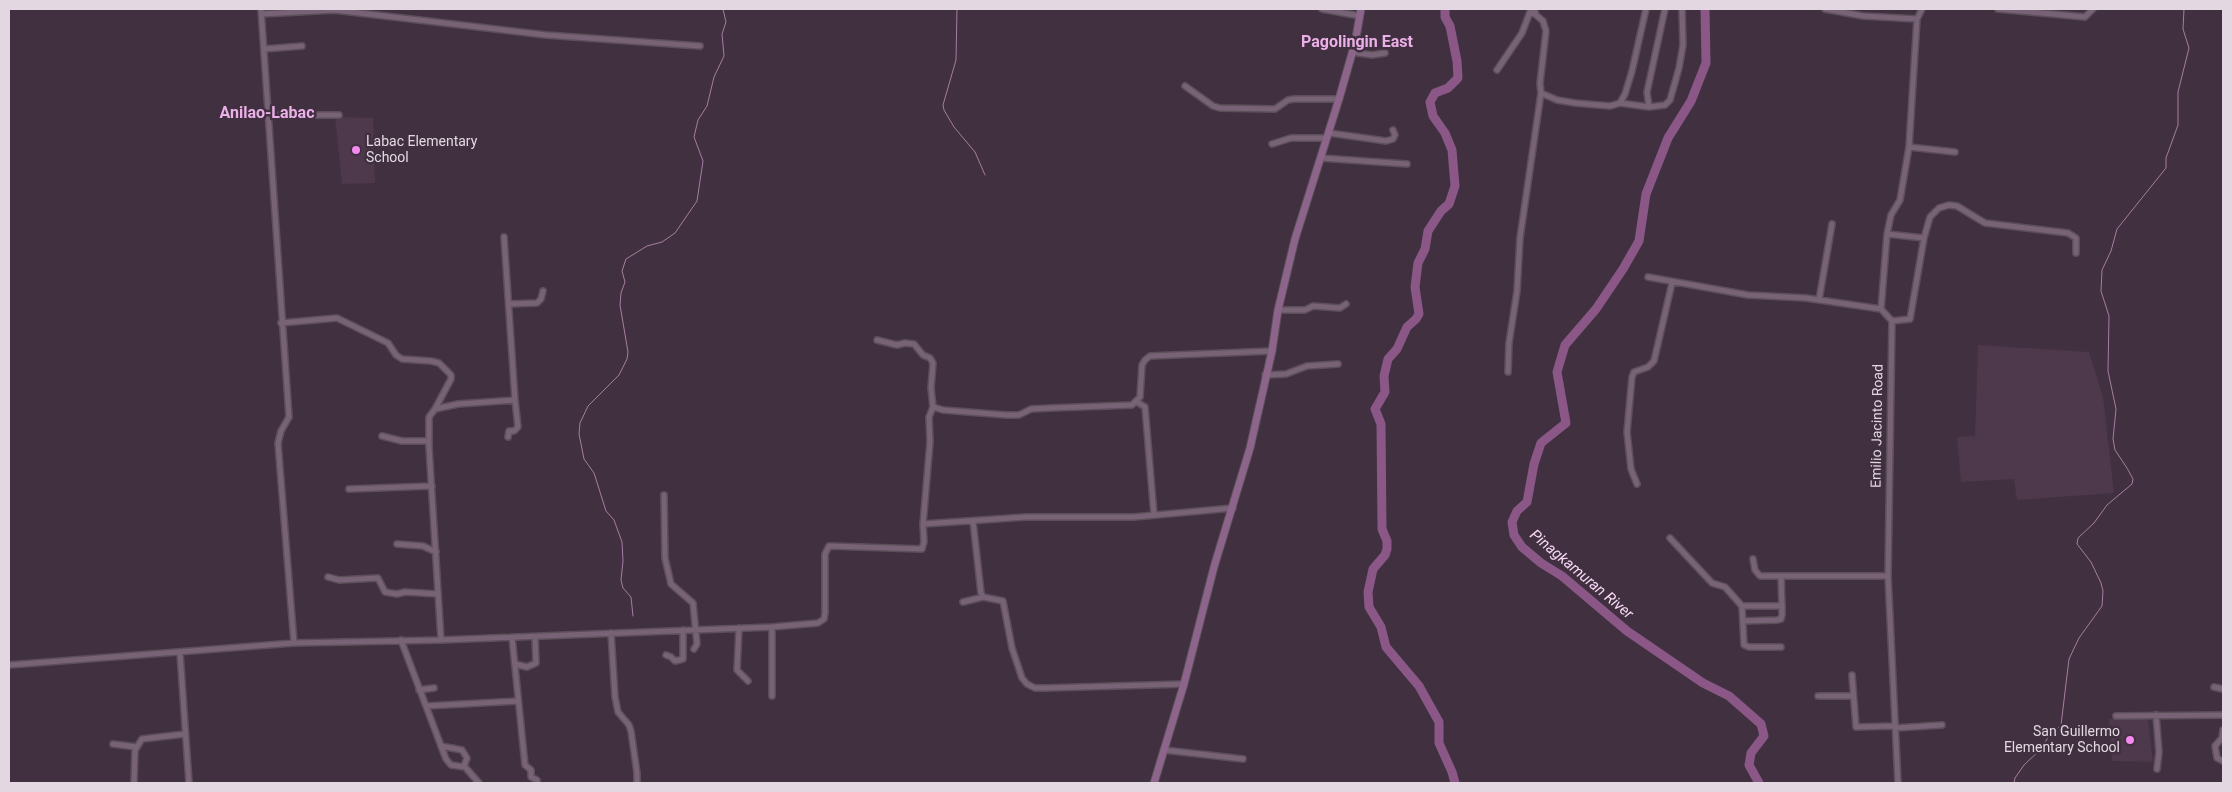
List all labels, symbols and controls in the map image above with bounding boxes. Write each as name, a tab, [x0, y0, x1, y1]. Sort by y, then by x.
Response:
district label: Pagolingin East	[1301, 33, 1413, 53]
district label: Anilao-Labac	[220, 104, 314, 124]
place label: Labac Elementary School	[366, 134, 477, 166]
marker: Labac Elementary School	[350, 144, 362, 156]
street label: Emilio Jacinto Road	[1869, 364, 1887, 488]
water label: Pinagkamuran River	[1526, 527, 1636, 623]
place label: San Guillermo Elementary School	[2004, 724, 2120, 756]
marker: San Guillermo Elementary School	[2124, 734, 2136, 746]

